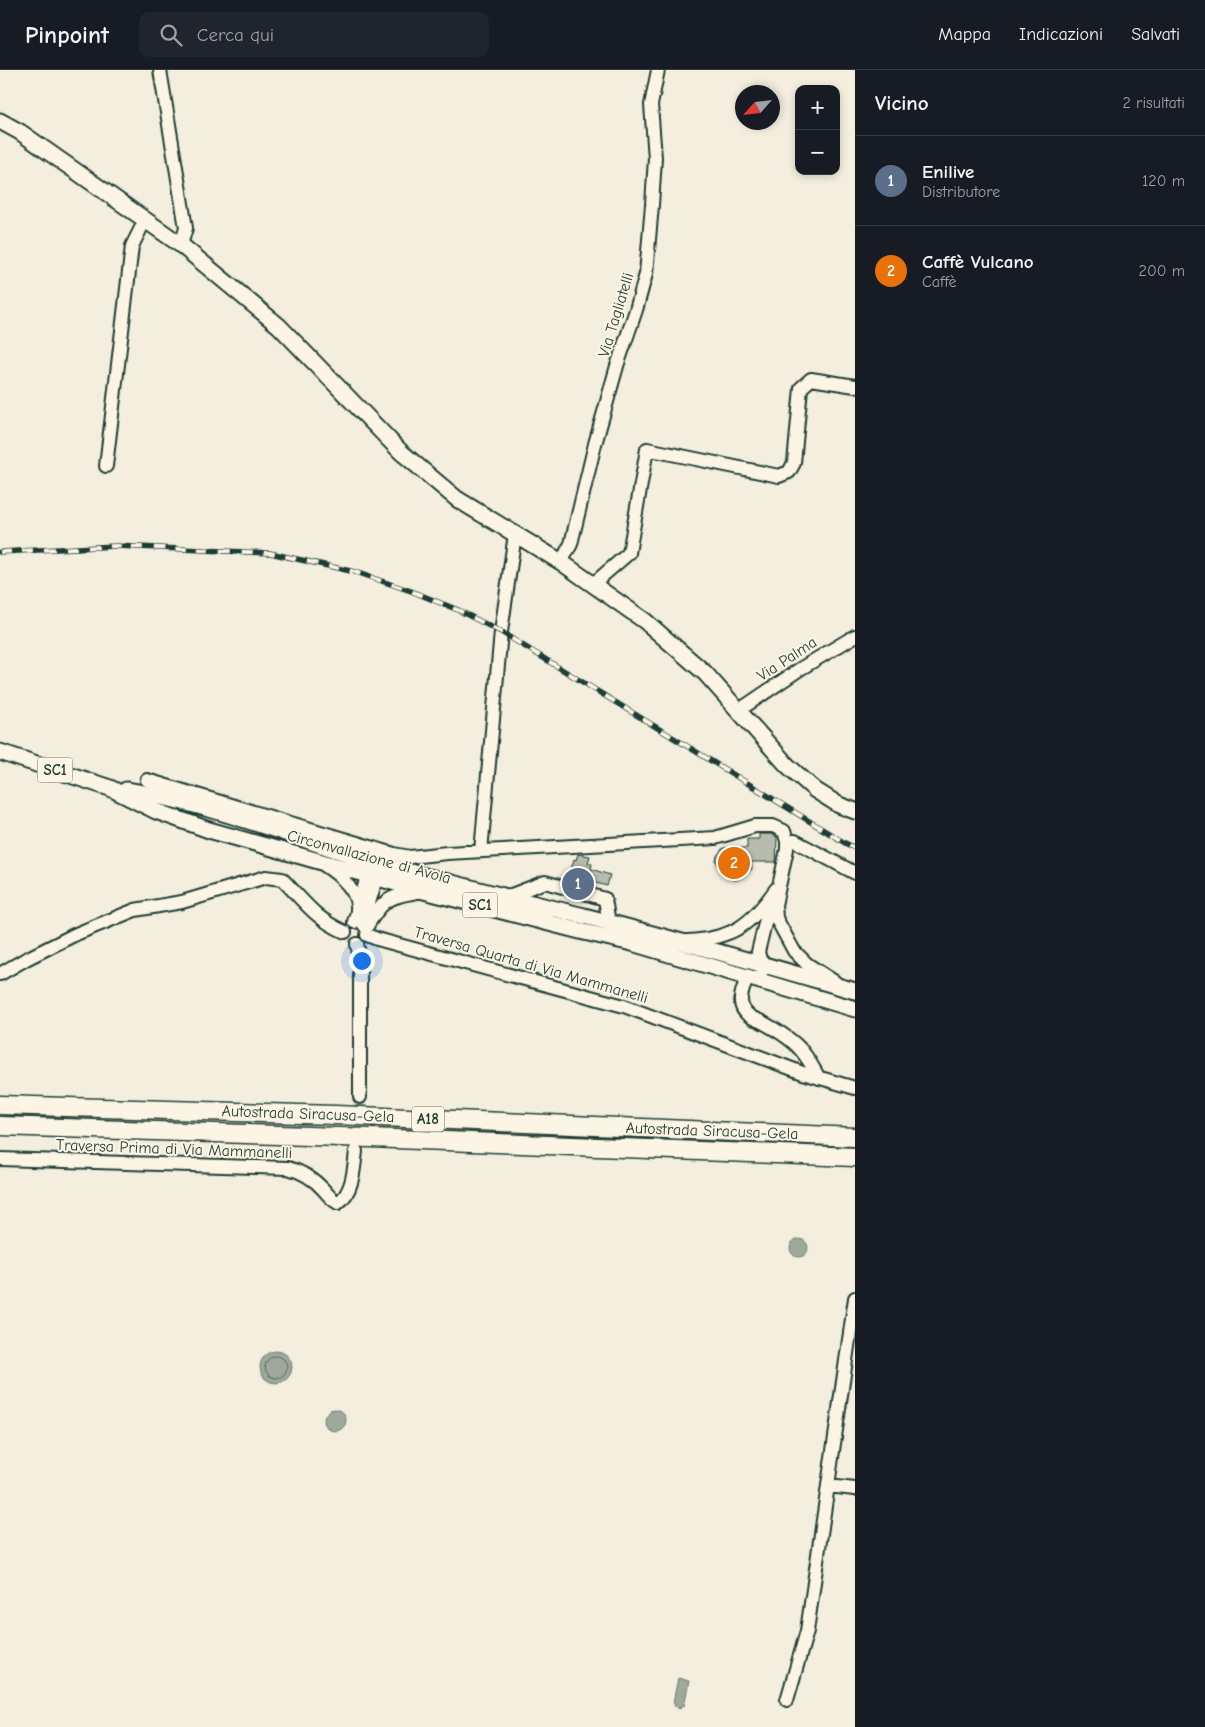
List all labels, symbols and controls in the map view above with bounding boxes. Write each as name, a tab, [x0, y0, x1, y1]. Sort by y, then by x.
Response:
search box	[139, 12, 489, 57]
text: Pinpoint	[25, 21, 109, 49]
icon: search	[157, 21, 185, 49]
text: Cerca qui	[197, 24, 274, 46]
text: Mappa	[938, 24, 991, 45]
text: Indicazioni	[1019, 24, 1103, 45]
text: Salvati	[1131, 24, 1180, 45]
north arrow	[735, 85, 780, 130]
map controls	[795, 85, 840, 175]
button: +	[795, 85, 840, 130]
text: Vicino	[875, 91, 929, 115]
text: 2 risultati	[1122, 94, 1185, 112]
button: −	[795, 130, 840, 175]
text: Enilive	[922, 161, 974, 183]
text: 1	[888, 172, 894, 190]
text: 120 m	[1142, 172, 1185, 190]
text: Distributore	[922, 183, 1000, 201]
text: Caffè Vulcano	[922, 251, 1034, 273]
text: 2	[887, 262, 895, 280]
text: 200 m	[1139, 262, 1185, 280]
street label: Via Tagliatelli	[595, 270, 637, 360]
text: Caffè	[922, 273, 957, 291]
street label: Via Palma	[754, 633, 820, 685]
road number: SC1	[38, 758, 72, 782]
street label: Circonvallazione di Avola	[285, 826, 453, 888]
pin: 2	[718, 844, 750, 882]
pin: 1	[562, 865, 594, 903]
road number: SC1	[462, 892, 498, 918]
street label: Traversa Quarta di Via Mammanelli	[412, 923, 650, 1007]
your location	[349, 948, 375, 974]
street label: Autostrada Siracusa-Gela	[221, 1102, 395, 1126]
road number: A18	[412, 1106, 444, 1132]
street label: Autostrada Siracusa-Gela	[625, 1119, 799, 1143]
street label: Traversa Prima di Via Mammanelli	[55, 1136, 293, 1162]

